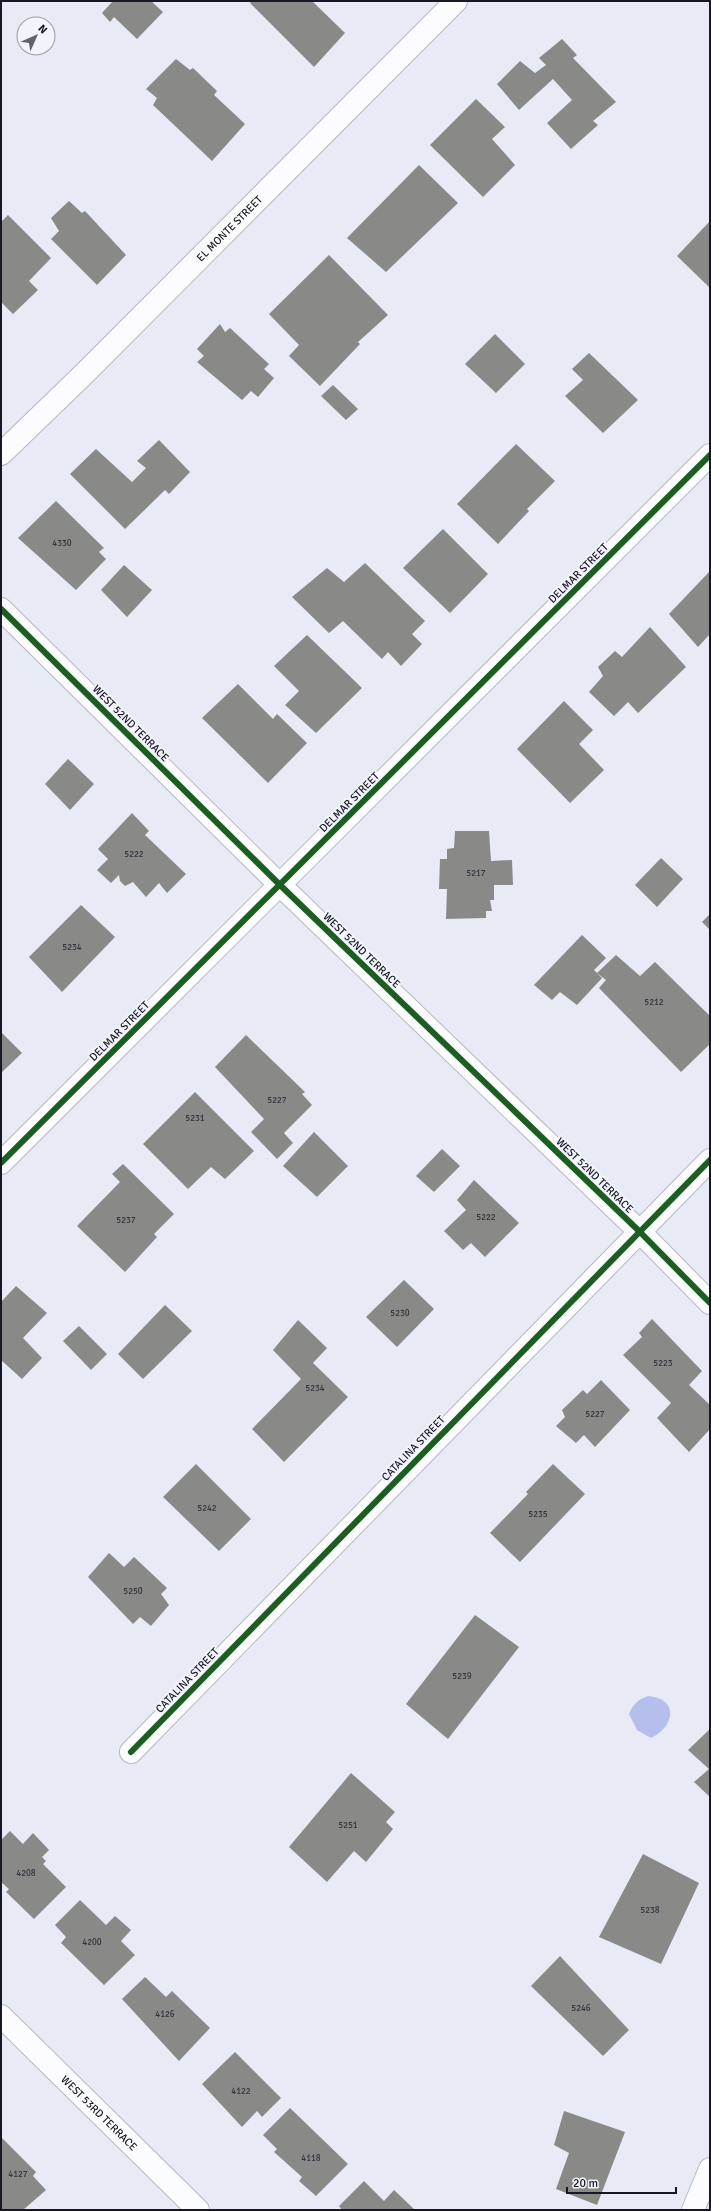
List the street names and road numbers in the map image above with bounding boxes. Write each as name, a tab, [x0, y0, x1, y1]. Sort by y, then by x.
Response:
street label: EL MONTE STREET	[194, 193, 266, 264]
street label: DELMAR STREET	[546, 540, 611, 606]
street label: WEST 52ND TERRACE	[90, 683, 171, 764]
street label: DELMAR STREET	[317, 769, 382, 835]
street label: WEST 52ND TERRACE	[320, 910, 403, 991]
street label: DELMAR STREET	[87, 998, 152, 1064]
street label: WEST 52ND TERRACE	[553, 1135, 636, 1216]
street label: CATALINA STREET	[379, 1413, 448, 1484]
street label: CATALINA STREET	[153, 1645, 222, 1716]
street label: WEST 53RD TERRACE	[58, 2073, 140, 2153]

